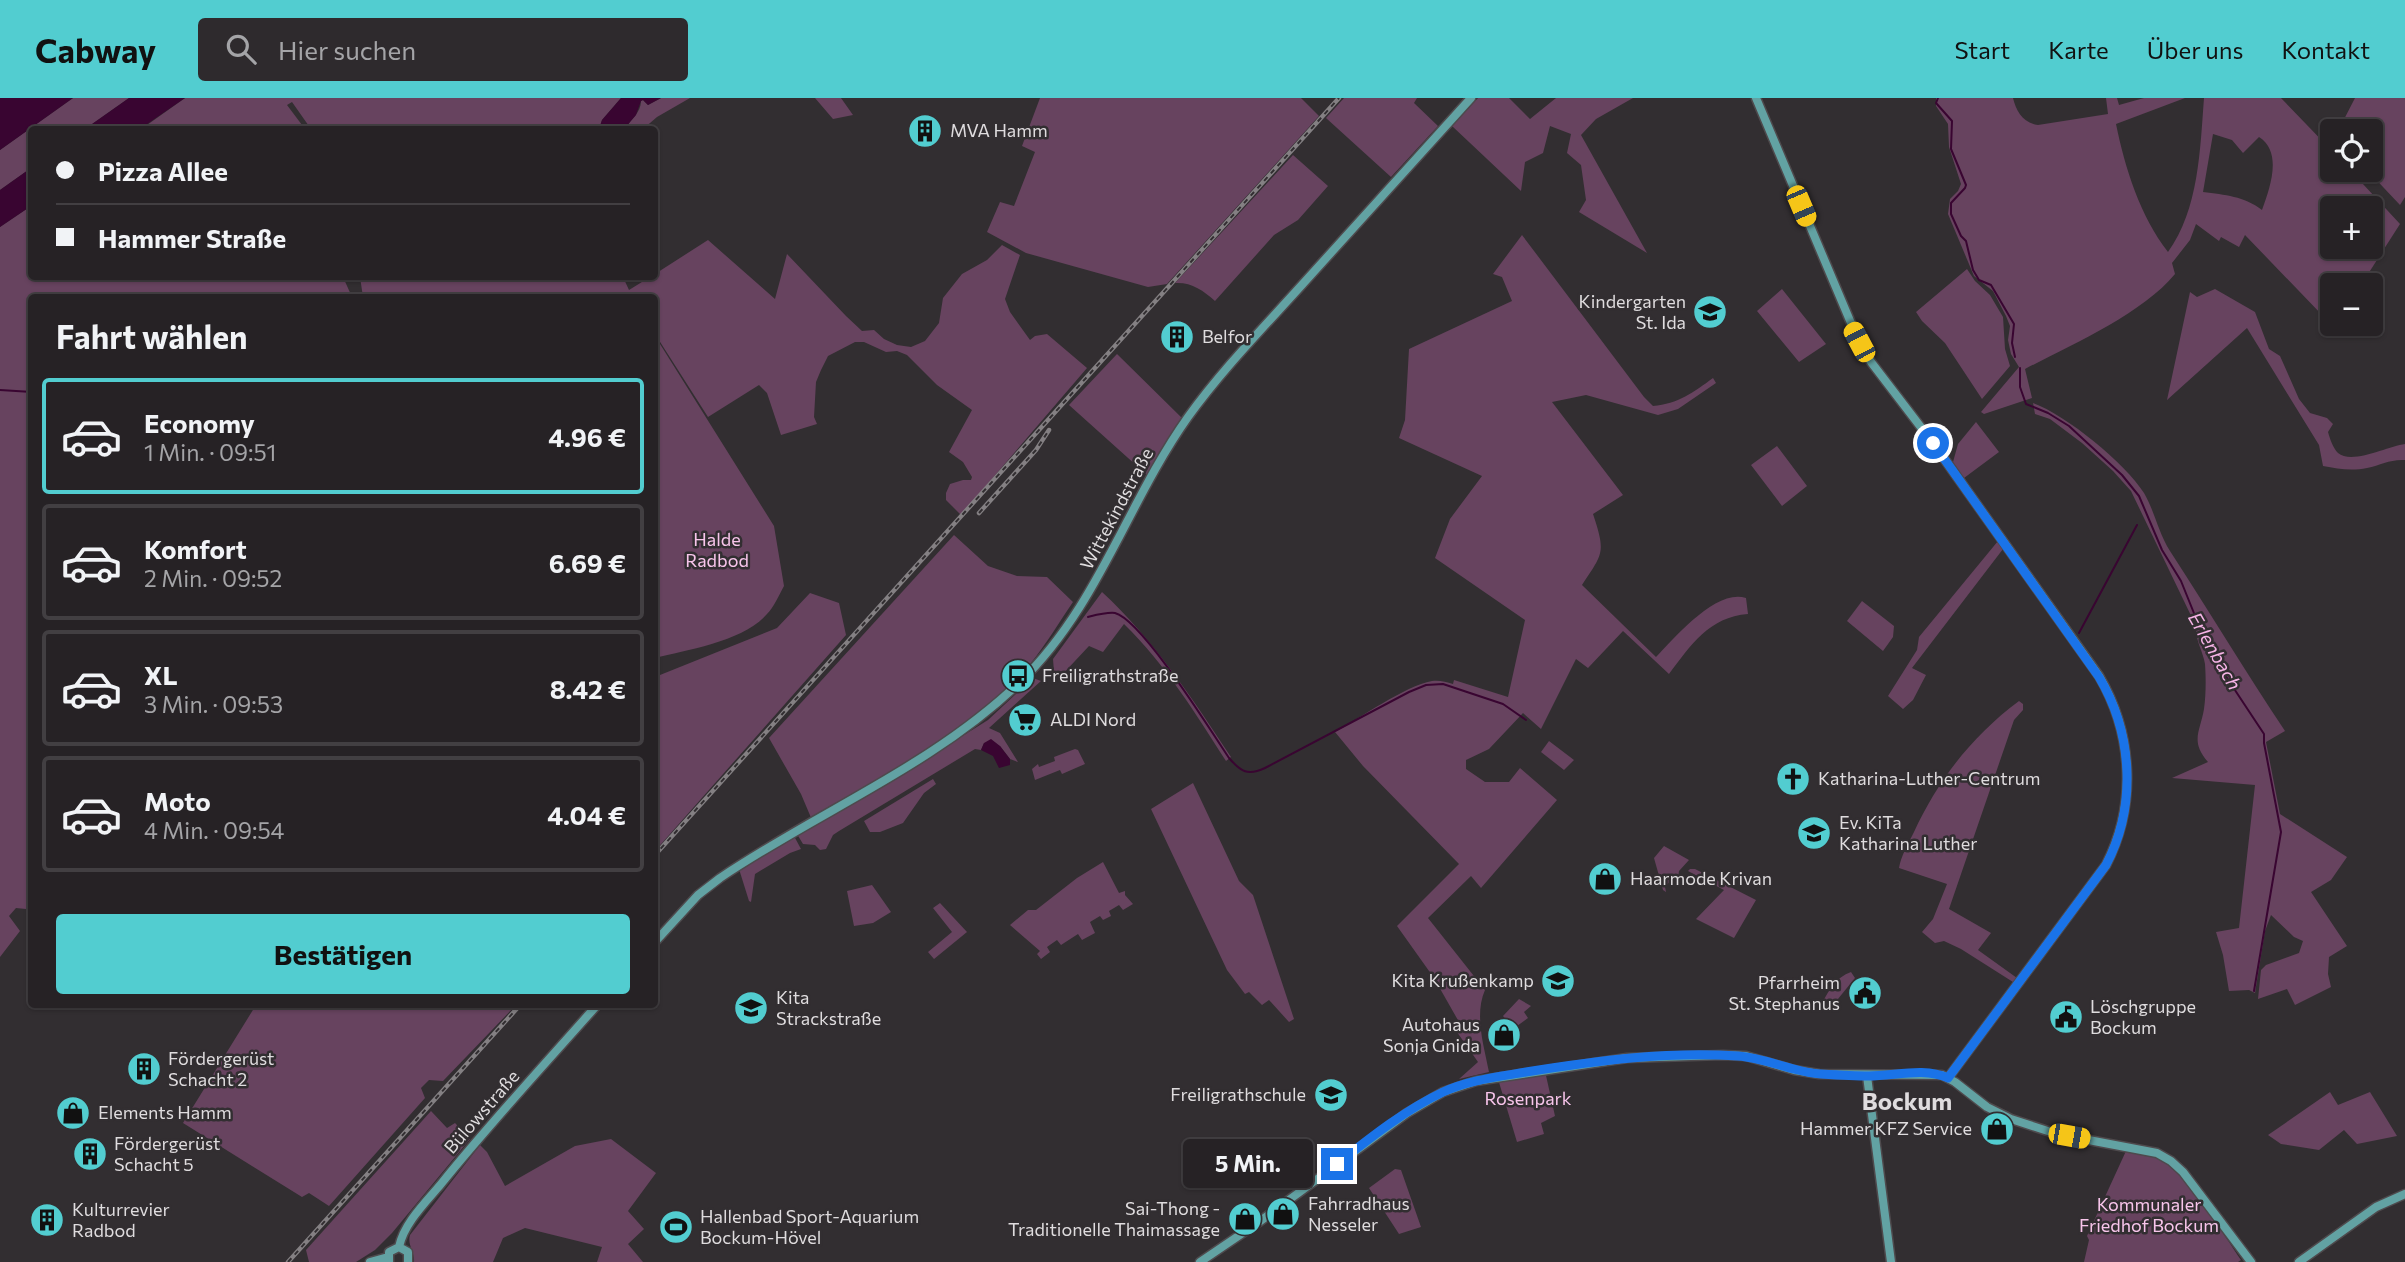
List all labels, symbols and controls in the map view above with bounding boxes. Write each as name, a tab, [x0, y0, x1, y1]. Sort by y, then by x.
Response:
search box	[198, 18, 688, 81]
text: Cabway	[35, 29, 156, 70]
icon: search	[222, 30, 260, 68]
text: Hier suchen	[278, 34, 416, 65]
text: Start	[1955, 35, 2010, 64]
text: Karte	[2048, 35, 2109, 64]
text: Über uns	[2147, 35, 2243, 64]
text: Kontakt	[2281, 35, 2370, 64]
building icon: MVA Hamm	[906, 112, 944, 150]
place label: MVA Hamm	[950, 119, 1048, 141]
map controls	[2320, 119, 2383, 336]
button: locate	[2320, 119, 2383, 182]
text: Pizza Allee	[98, 155, 228, 186]
car	[1784, 183, 1819, 229]
button: +	[2320, 196, 2383, 259]
text: Hammer Straße	[98, 222, 286, 253]
button: −	[2320, 273, 2383, 336]
place label: Kindergarten St. Ida	[1579, 290, 1686, 333]
school or university icon: Kindergarten St. Ida	[1691, 293, 1729, 331]
text: Fahrt wählen	[56, 316, 248, 356]
building icon: Belfor	[1158, 318, 1196, 356]
car	[1840, 319, 1879, 365]
place label: Belfor	[1202, 325, 1252, 347]
icon: car	[60, 405, 123, 468]
text: Economy	[144, 407, 255, 438]
text: 4.96 €	[548, 421, 626, 452]
route start	[1917, 427, 1949, 459]
text: 1 Min. · 09:51	[144, 438, 276, 466]
street label: Wittekindstraße	[1075, 444, 1157, 573]
park label: Halde Radbod	[685, 528, 749, 571]
icon: car	[60, 531, 123, 594]
text: Komfort	[144, 533, 247, 564]
text: 6.69 €	[549, 547, 626, 578]
text: 2 Min. · 09:52	[144, 564, 282, 592]
water label: Erlenbach	[2184, 608, 2247, 694]
icon: car	[60, 657, 123, 720]
bus stop icon: Freiligrathstraße	[999, 657, 1037, 695]
text: XL	[144, 659, 178, 690]
place label: Freiligrathstraße	[1042, 664, 1179, 686]
text: 8.42 €	[550, 673, 626, 704]
text: 3 Min. · 09:53	[144, 690, 283, 718]
supermarket icon: ALDI Nord	[1006, 701, 1044, 739]
place label: ALDI Nord	[1050, 708, 1136, 730]
church icon: Katharina-Luther-Centrum	[1774, 760, 1812, 798]
place label: Katharina-Luther-Centrum	[1818, 767, 2041, 789]
icon: car	[60, 783, 123, 846]
text: Moto	[144, 785, 211, 816]
text: 4.04 €	[547, 799, 626, 830]
place label: Ev. KiTa Katharina Luther	[1839, 811, 1977, 854]
school or university icon: Ev. KiTa Katharina Luther	[1795, 814, 1833, 852]
text: 4 Min. · 09:54	[144, 816, 284, 844]
shop icon: Haarmode Krivan	[1586, 860, 1624, 898]
place label: Haarmode Krivan	[1630, 867, 1772, 889]
button: Bestätigen	[56, 914, 630, 994]
school or university icon: Kita Krußenkamp	[1539, 962, 1577, 1000]
place label: Kita Krußenkamp	[1391, 969, 1534, 991]
place label: Pfarrheim St. Stephanus	[1728, 971, 1840, 1014]
public building icon: Pfarrheim St. Stephanus	[1846, 974, 1884, 1012]
place label: Kita Strackstraße	[776, 986, 881, 1029]
school or university icon: Kita Strackstraße	[732, 989, 770, 1027]
place label: Löschgruppe Bockum	[2090, 995, 2196, 1038]
public building icon: Löschgruppe Bockum	[2047, 998, 2085, 1036]
place label: Autohaus Sonja Gnida	[1383, 1013, 1480, 1056]
shop icon: Autohaus Sonja Gnida	[1485, 1016, 1523, 1054]
place label: Fördergerüst Schacht 2	[168, 1047, 274, 1090]
building icon: Fördergerüst Schacht 2	[125, 1050, 163, 1088]
street label: Bülowstraße	[439, 1065, 523, 1158]
school or university icon: Freiligrathschule	[1312, 1076, 1350, 1114]
place label: Freiligrathschule	[1170, 1083, 1306, 1105]
district label: Bockum	[1862, 1086, 1952, 1115]
park label: Rosenpark	[1484, 1087, 1572, 1109]
shop icon: Elements Hamm	[54, 1094, 92, 1132]
place label: Elements Hamm	[98, 1101, 232, 1123]
shop icon: Hammer KFZ Service	[1978, 1110, 2016, 1148]
place label: Hammer KFZ Service	[1800, 1117, 1972, 1139]
car	[2047, 1122, 2092, 1150]
place label: Fördergerüst Schacht 5	[114, 1132, 220, 1175]
building icon: Fördergerüst Schacht 5	[71, 1135, 109, 1173]
callout: 5 Min.	[1183, 1140, 1312, 1188]
route end	[1321, 1148, 1353, 1180]
text: 5 Min.	[1215, 1149, 1281, 1177]
place label: Fahrradhaus Nesseler	[1308, 1192, 1410, 1235]
park label: Kommunaler Friedhof Bockum	[2079, 1193, 2219, 1236]
shop icon: Fahrradhaus Nesseler	[1264, 1195, 1302, 1233]
place label: Sai-Thong - Traditionelle Thaimassage	[1008, 1197, 1220, 1240]
place label: Kulturrevier Radbod	[72, 1198, 170, 1241]
shop icon: Sai-Thong - Traditionelle Thaimassage	[1226, 1200, 1264, 1238]
building icon: Kulturrevier Radbod	[28, 1201, 66, 1239]
place label: Hallenbad Sport-Aquarium Bockum-Hövel	[700, 1205, 919, 1248]
sports icon: Hallenbad Sport-Aquarium Bockum-Hövel	[657, 1208, 695, 1246]

